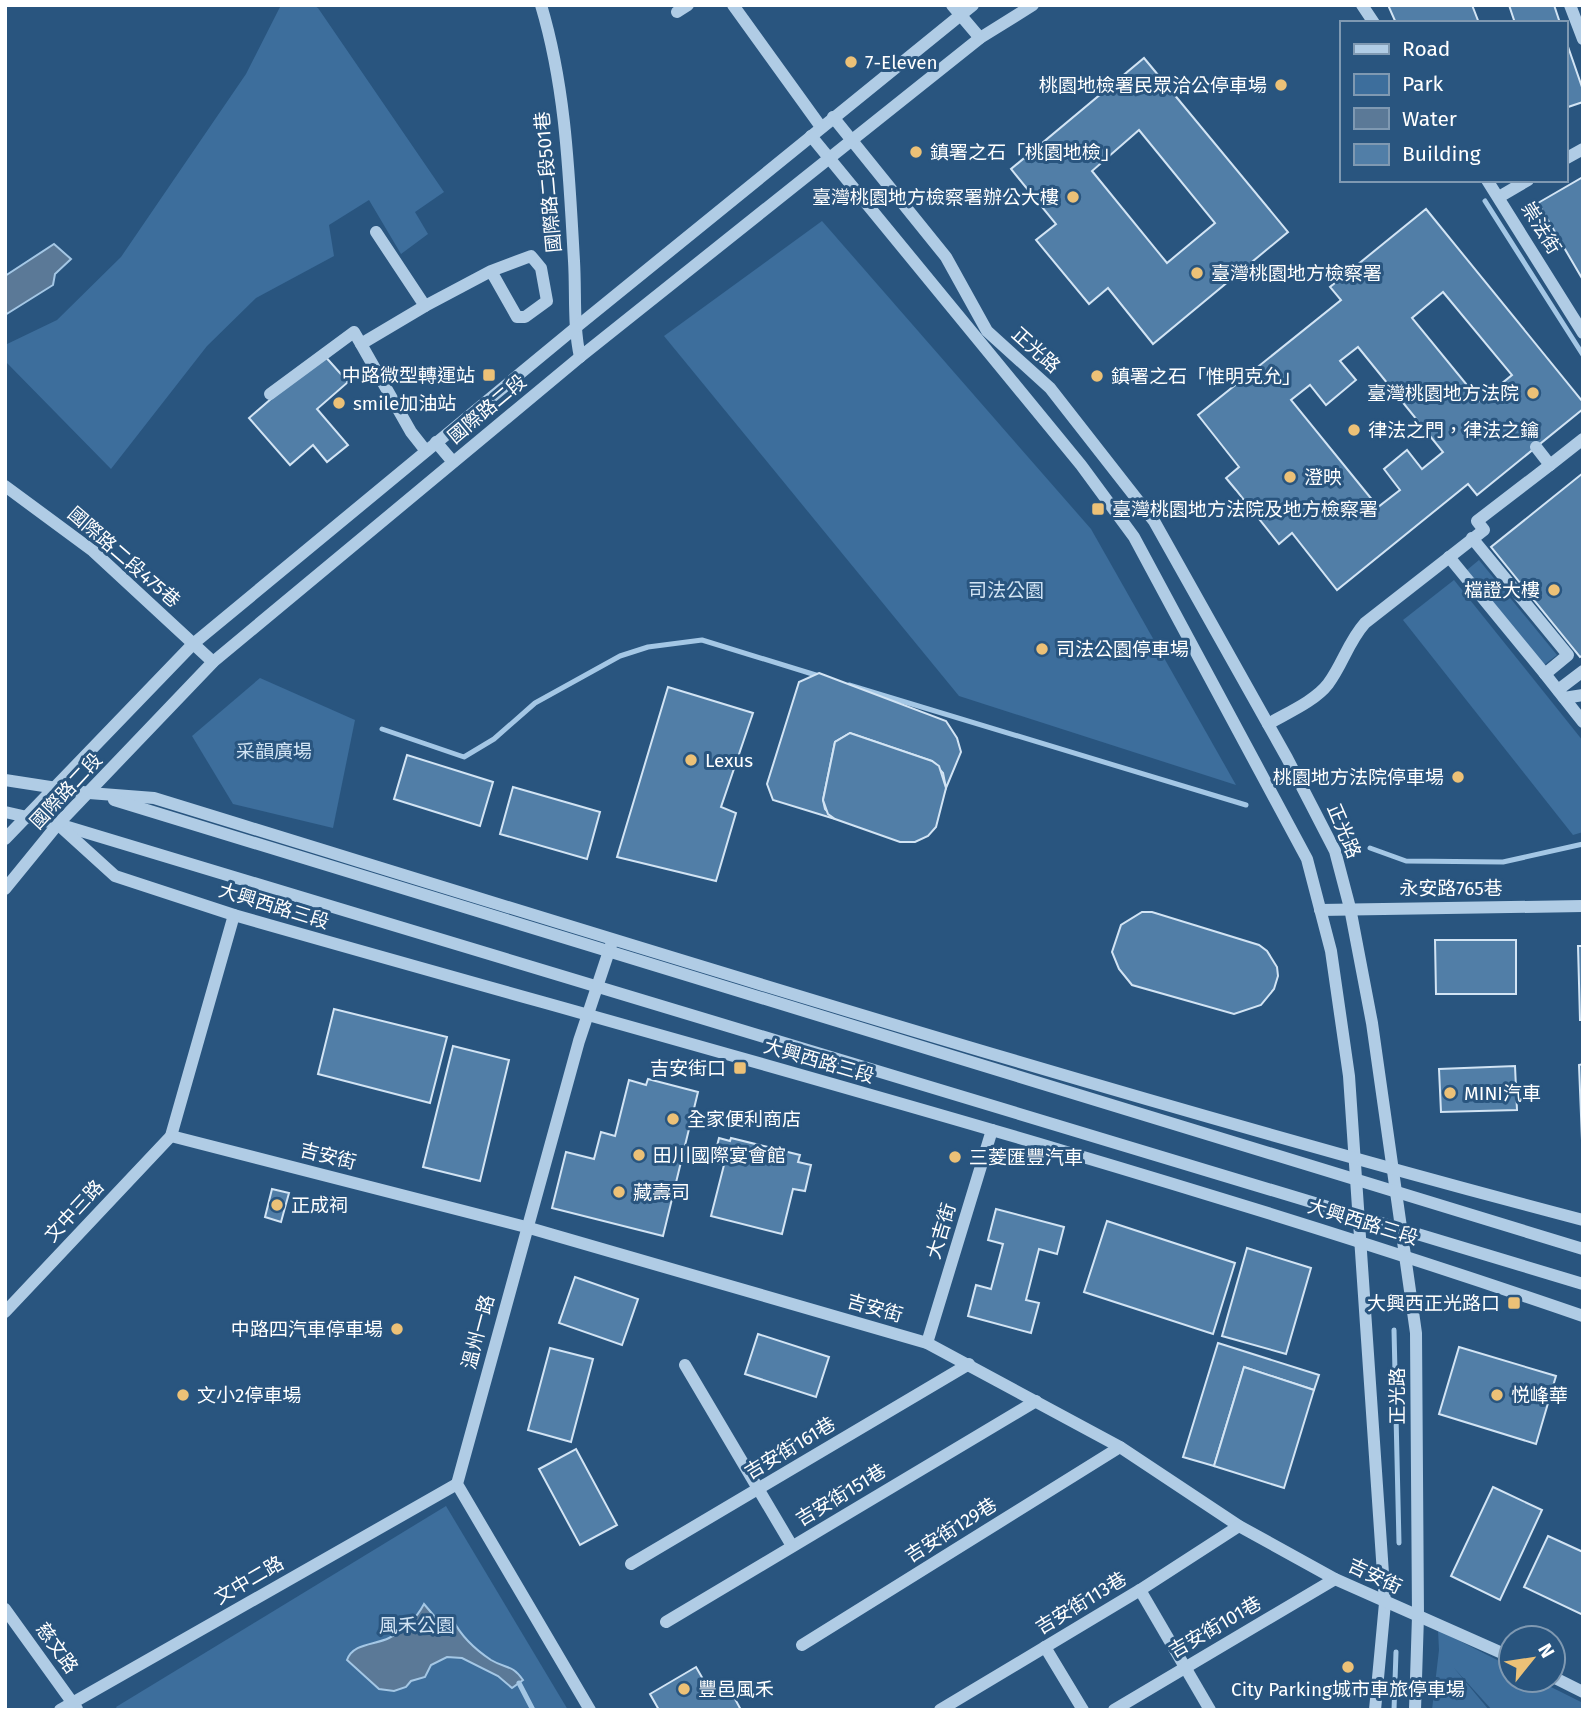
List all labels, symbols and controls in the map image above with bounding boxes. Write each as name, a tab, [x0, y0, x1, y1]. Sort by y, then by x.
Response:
legend	[1340, 21, 1567, 182]
text: Road	[1402, 36, 1450, 62]
place label: 7-Eleven	[865, 51, 938, 74]
marker: 7-Eleven	[843, 54, 859, 70]
text: Park	[1402, 71, 1444, 97]
place label: 桃園地檢署民眾洽公停車場	[1039, 74, 1267, 97]
marker: 桃園地檢署民眾洽公停車場	[1273, 77, 1289, 93]
text: Water	[1402, 106, 1457, 132]
street label: 國際路二段501巷	[530, 110, 566, 254]
place label: 鎮署之石「桃園地檢」	[930, 141, 1120, 164]
text: Building	[1402, 141, 1481, 167]
marker: 鎮署之石「桃園地檢」	[908, 144, 924, 160]
place label: 臺灣桃園地方檢察署辦公大樓	[812, 186, 1059, 209]
marker: 臺灣桃園地方檢察署辦公大樓	[1065, 189, 1081, 205]
street label: 崇法街	[1516, 198, 1566, 258]
place label: 臺灣桃園地方檢察署	[1211, 262, 1382, 285]
marker: 臺灣桃園地方檢察署	[1189, 265, 1205, 281]
street label: 正光路	[1007, 322, 1065, 378]
place label: 中路微型轉運站	[342, 364, 475, 387]
place label: 鎮署之石「惟明克允」	[1111, 365, 1301, 388]
marker: 中路微型轉運站	[481, 367, 497, 383]
marker: 鎮署之石「惟明克允」	[1089, 368, 1105, 384]
street label: 國際路二段	[443, 370, 531, 448]
place label: 臺灣桃園地方法院	[1367, 382, 1519, 405]
marker: 臺灣桃園地方法院	[1525, 385, 1541, 401]
place label: smile加油站	[353, 392, 456, 415]
marker: smile加油站	[331, 395, 347, 411]
place label: 律法之門，律法之鑰	[1368, 419, 1539, 442]
marker: 律法之門，律法之鑰	[1346, 422, 1362, 438]
place label: 澄映	[1304, 466, 1342, 489]
marker: 澄映	[1282, 469, 1298, 485]
place label: 臺灣桃園地方法院及地方檢察署	[1112, 498, 1378, 521]
marker: 臺灣桃園地方法院及地方檢察署	[1090, 501, 1106, 517]
street label: 國際路二段475巷	[63, 502, 185, 612]
park label: 司法公園	[968, 579, 1044, 602]
place label: 檔證大樓	[1464, 579, 1540, 602]
marker: 檔證大樓	[1546, 582, 1562, 598]
place label: 司法公園停車場	[1056, 638, 1189, 661]
marker: 司法公園停車場	[1034, 641, 1050, 657]
park label: 采韻廣場	[236, 740, 312, 763]
street label: 國際路二段	[25, 748, 107, 834]
place label: Lexus	[705, 749, 753, 772]
marker: Lexus	[683, 752, 699, 768]
place label: 桃園地方法院停車場	[1273, 766, 1444, 789]
marker: 桃園地方法院停車場	[1450, 769, 1466, 785]
street label: 正光路	[1322, 800, 1366, 862]
street label: 永安路765巷	[1399, 877, 1503, 900]
street label: 大興西路三段	[216, 878, 332, 934]
street label: 大興西路三段	[761, 1034, 877, 1088]
place label: 吉安街口	[650, 1057, 726, 1080]
marker: 吉安街口	[732, 1060, 748, 1076]
place label: MINI汽車	[1464, 1082, 1541, 1105]
marker: MINI汽車	[1442, 1085, 1458, 1101]
place label: 全家便利商店	[687, 1108, 801, 1131]
marker: 全家便利商店	[665, 1111, 681, 1127]
street label: 吉安街	[298, 1138, 358, 1174]
place label: 田川國際宴會館	[653, 1144, 786, 1167]
place label: 三菱匯豐汽車	[969, 1146, 1083, 1169]
marker: 田川國際宴會館	[631, 1147, 647, 1163]
marker: 三菱匯豐汽車	[947, 1149, 963, 1165]
street label: 文中三路	[40, 1175, 108, 1247]
place label: 藏壽司	[633, 1181, 690, 1204]
marker: 藏壽司	[611, 1184, 627, 1200]
place label: 正成祠	[291, 1194, 348, 1217]
street label: 大興西路三段	[1305, 1194, 1421, 1250]
marker: 正成祠	[269, 1197, 285, 1213]
street label: 大吉街	[922, 1200, 960, 1262]
street label: 吉安街	[844, 1289, 906, 1327]
street label: 溫州一路	[457, 1292, 499, 1372]
place label: 大興西正光路口	[1367, 1292, 1500, 1315]
marker: 大興西正光路口	[1506, 1295, 1522, 1311]
place label: 中路四汽車停車場	[231, 1318, 383, 1341]
marker: 中路四汽車停車場	[389, 1321, 405, 1337]
street label: 正光路	[1386, 1367, 1409, 1425]
place label: 文小2停車場	[197, 1384, 301, 1407]
place label: 悦峰華	[1511, 1384, 1568, 1407]
marker: 文小2停車場	[175, 1387, 191, 1403]
marker: 悦峰華	[1489, 1387, 1505, 1403]
street label: 吉安街161巷	[741, 1412, 839, 1484]
street label: 吉安街151巷	[792, 1459, 890, 1531]
street label: 吉安街129巷	[901, 1493, 1001, 1567]
street label: 文中二路	[210, 1551, 288, 1609]
street label: 吉安街	[1344, 1554, 1406, 1598]
street label: 吉安街113巷	[1032, 1567, 1130, 1639]
street label: 吉安街101巷	[1165, 1591, 1265, 1663]
park label: 風禾公園	[379, 1614, 455, 1637]
street label: 慈文路	[31, 1618, 83, 1678]
north arrow	[1497, 1624, 1567, 1694]
text: N	[1533, 1640, 1559, 1662]
marker: City Parking城市車旅停車場	[1340, 1659, 1356, 1675]
place label: 豐邑風禾	[698, 1678, 774, 1701]
place label: City Parking城市車旅停車場	[1231, 1678, 1465, 1701]
marker: 豐邑風禾	[676, 1681, 692, 1697]

